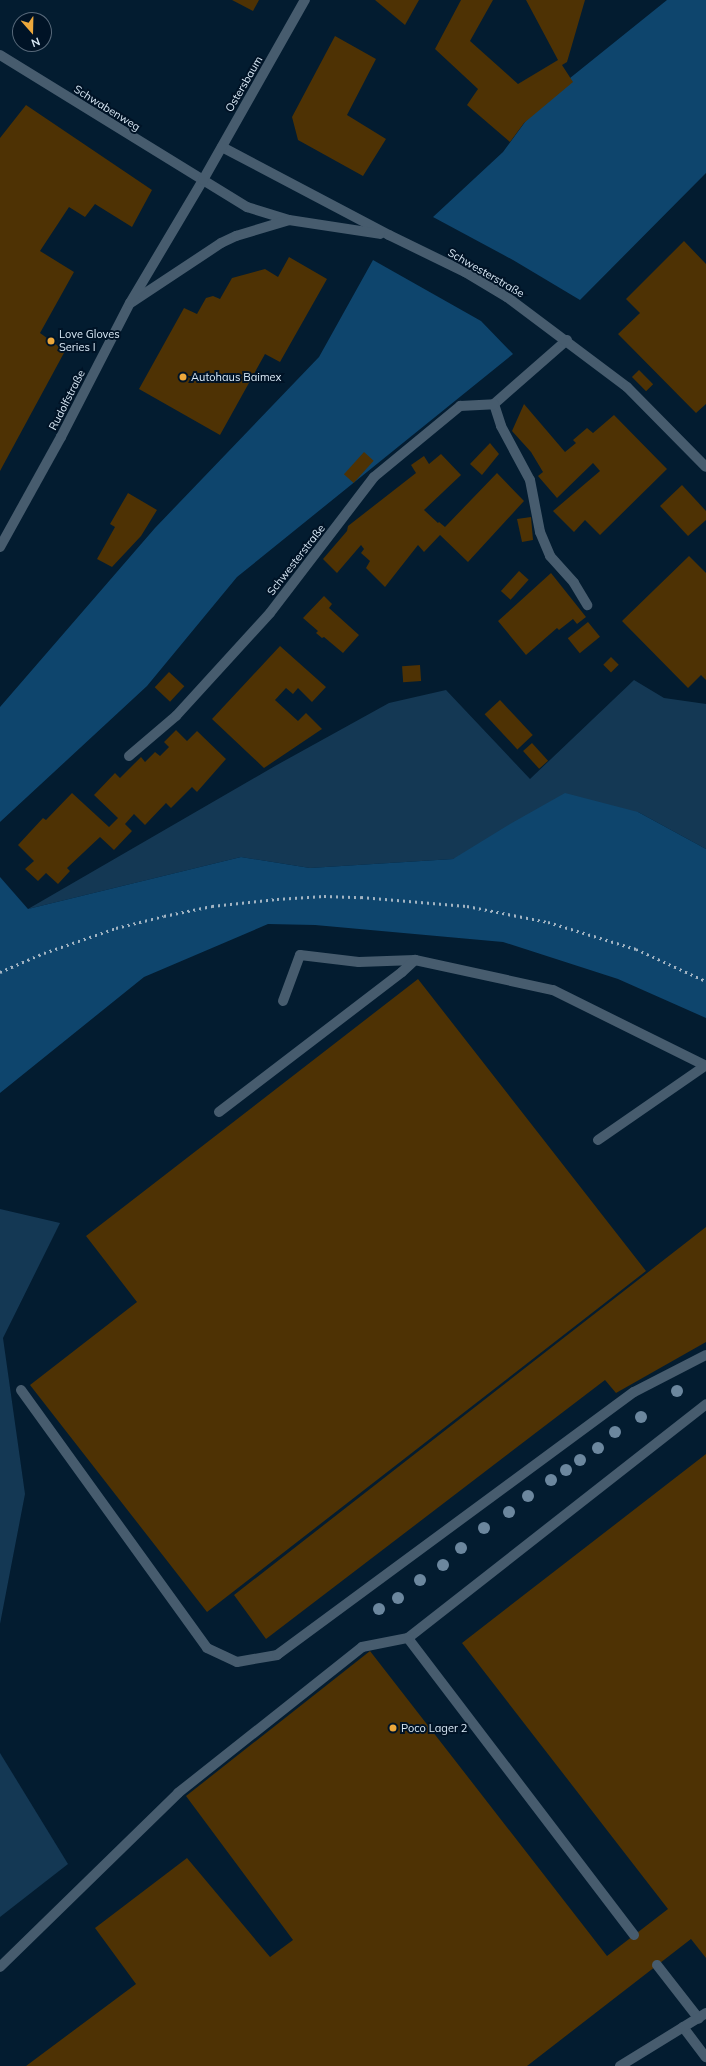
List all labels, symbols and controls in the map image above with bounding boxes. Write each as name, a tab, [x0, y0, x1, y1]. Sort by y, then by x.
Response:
north arrow	[12, 12, 52, 52]
text: N	[29, 34, 42, 50]
street label: Ostersbaum	[223, 54, 265, 114]
street label: Schwabenweg	[71, 82, 143, 134]
street label: Schwesterstraße	[445, 246, 527, 300]
place label: Love Gloves Series I	[59, 328, 120, 354]
marker: Love Gloves Series I	[46, 336, 56, 346]
street label: Rudolfstraße	[46, 368, 88, 432]
place label: Autohaus Baimex	[191, 370, 281, 384]
marker: Autohaus Baimex	[178, 372, 188, 382]
street label: Schwesterstraße	[264, 522, 328, 598]
place label: Poco Lager 2	[401, 1721, 467, 1735]
marker: Poco Lager 2	[388, 1723, 398, 1733]

